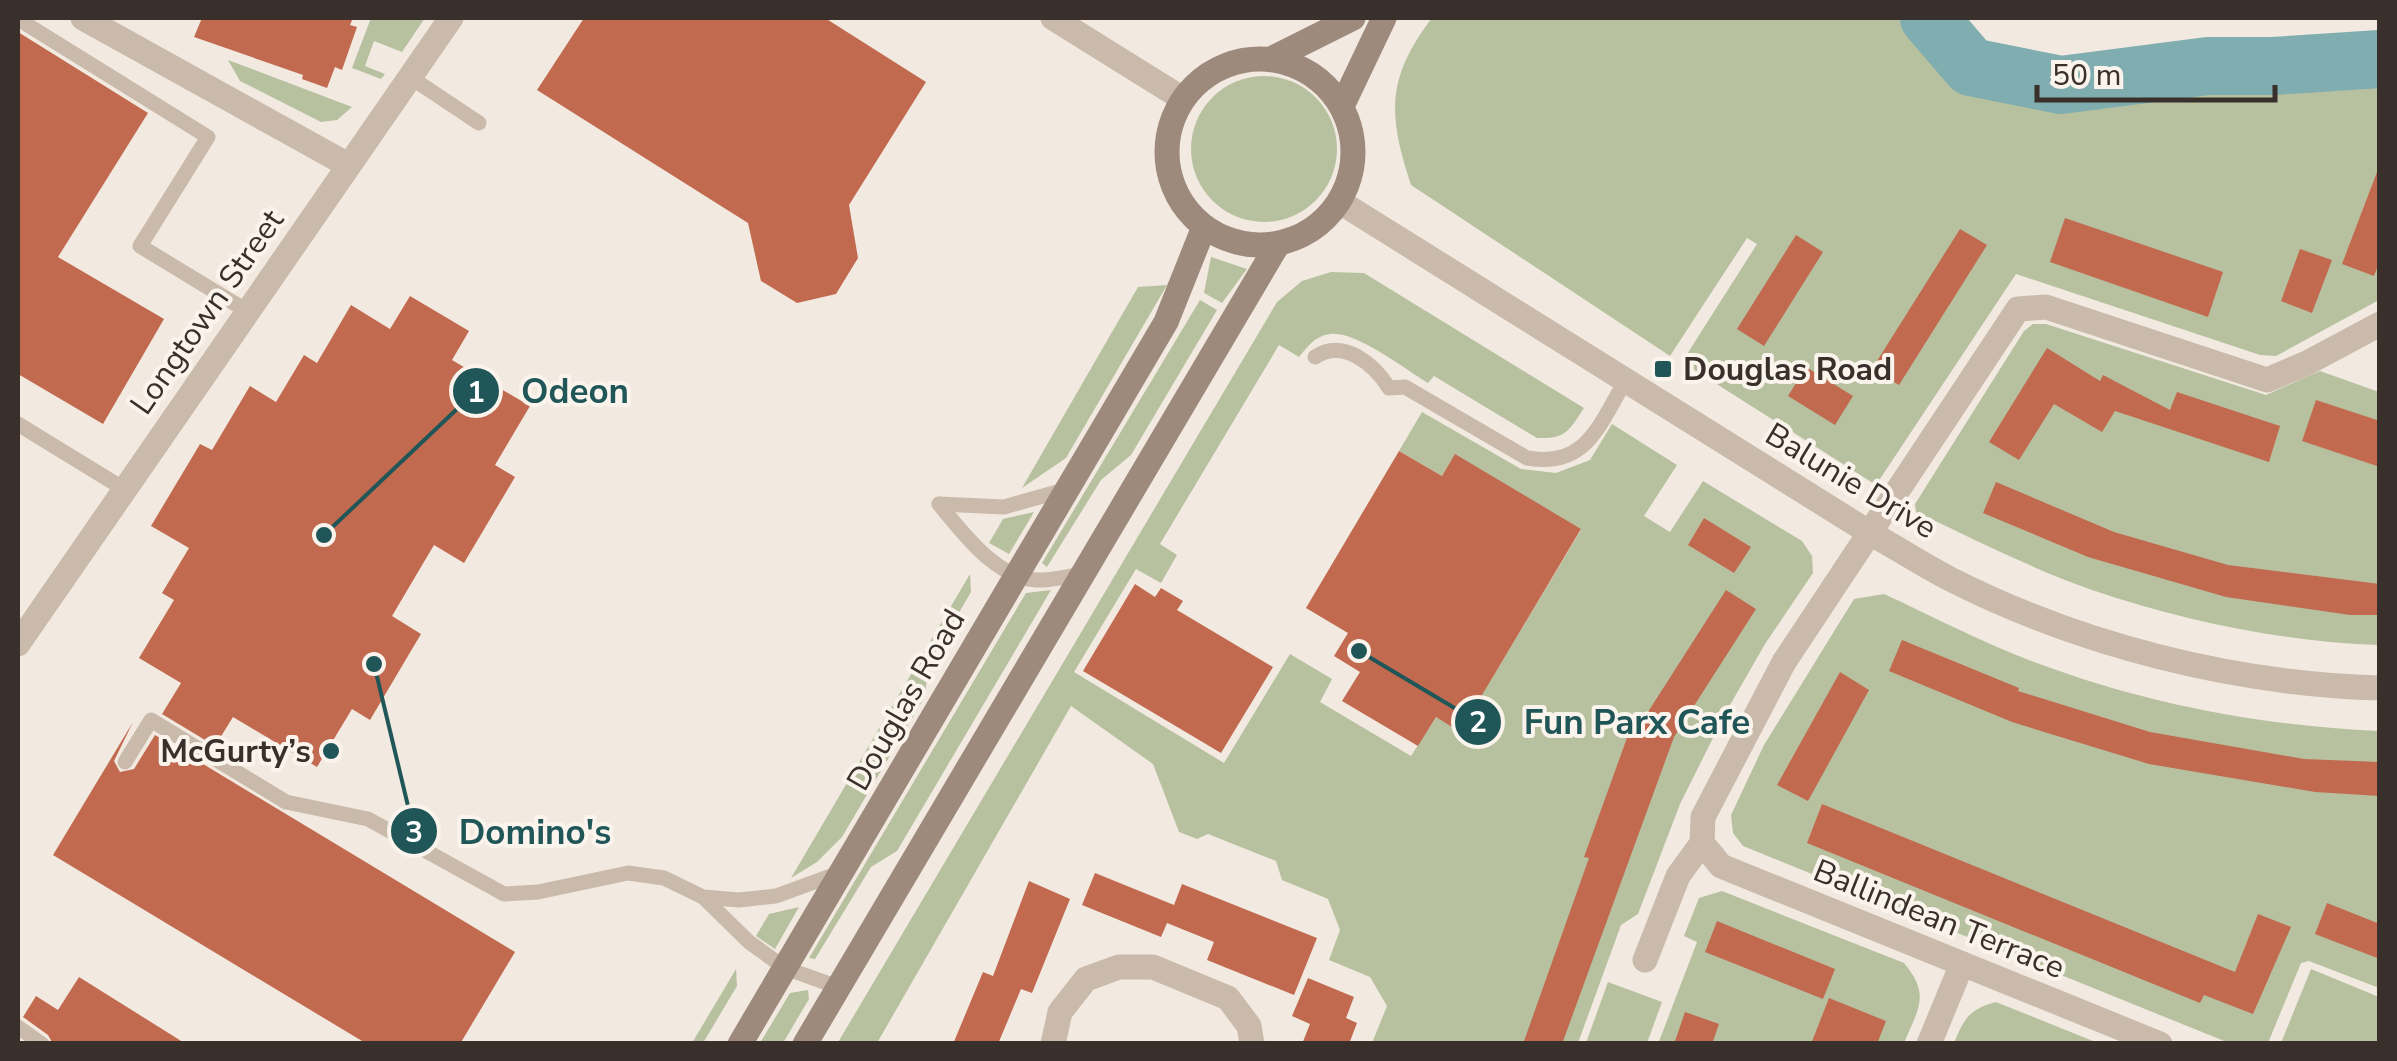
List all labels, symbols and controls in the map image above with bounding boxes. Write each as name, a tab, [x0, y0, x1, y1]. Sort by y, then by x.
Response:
scale bar	[2037, 40, 2274, 102]
text: 50 m	[2052, 55, 2121, 96]
street label: Longtown Street	[120, 200, 294, 423]
place label: Douglas Road	[1683, 348, 1892, 391]
marker: Douglas Road	[1652, 358, 1674, 380]
callout: Odeon	[451, 359, 649, 424]
text: Odeon	[521, 368, 629, 415]
text: 1	[467, 372, 485, 413]
street label: Balunie Drive	[1757, 413, 1945, 549]
street label: Douglas Road	[837, 601, 975, 799]
callout: Fun Parx Cafe	[1453, 689, 1770, 754]
text: Fun Parx Cafe	[1524, 699, 1750, 746]
text: 2	[1469, 702, 1487, 743]
place label: McGurty’s	[160, 730, 311, 773]
marker: McGurty’s	[320, 740, 342, 762]
callout: Domino's	[389, 799, 632, 864]
text: Domino's	[459, 809, 611, 856]
text: 3	[405, 812, 423, 853]
street label: Ballindean Terrace	[1807, 849, 2071, 989]

